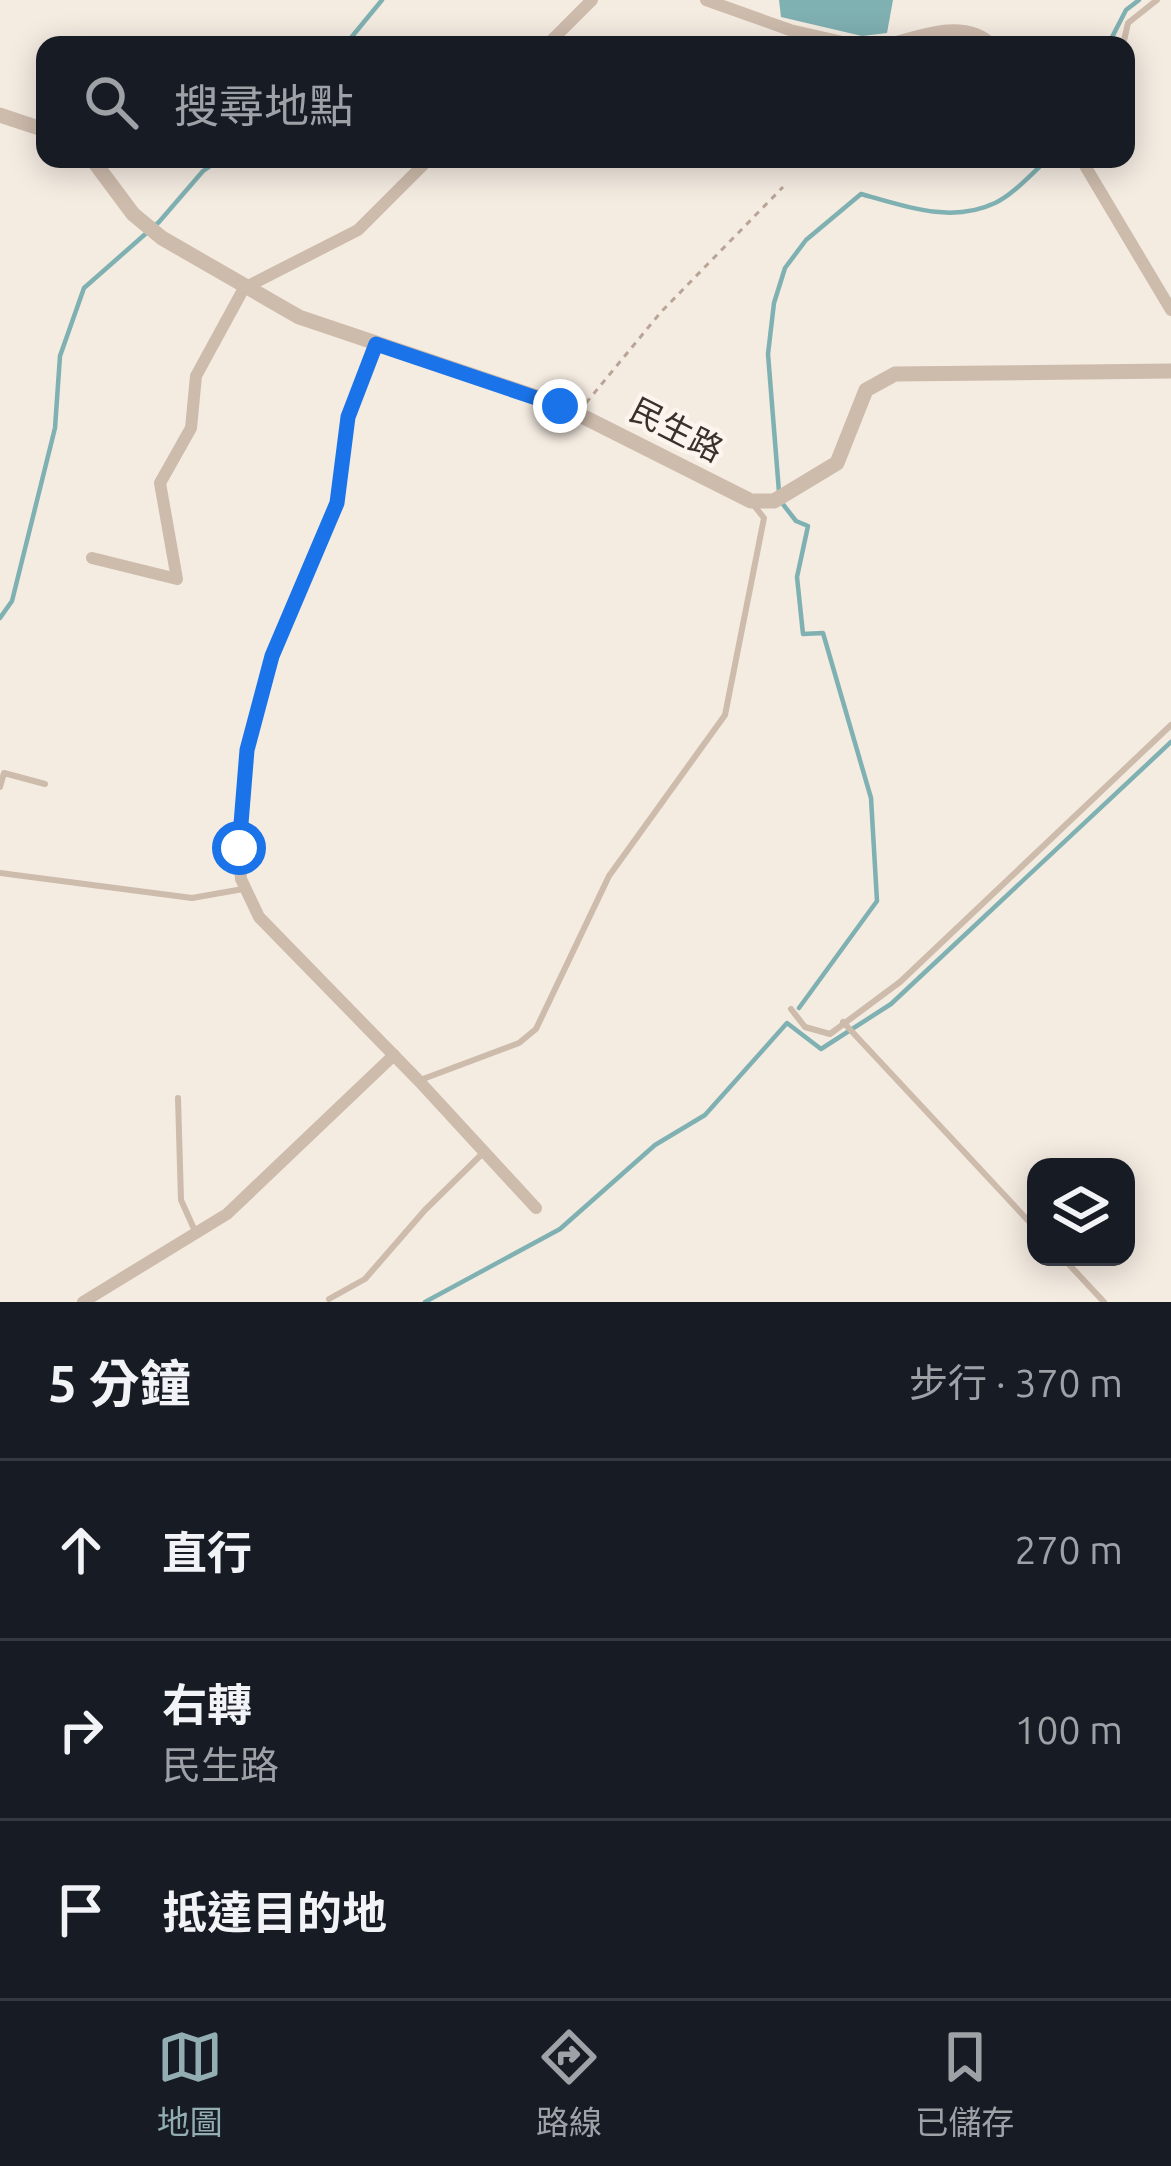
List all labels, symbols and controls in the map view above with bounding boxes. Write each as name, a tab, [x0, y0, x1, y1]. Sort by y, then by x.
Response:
search box	[36, 36, 1135, 168]
icon: search	[78, 69, 144, 135]
text: 搜尋地點	[174, 80, 354, 131]
route end	[533, 379, 587, 433]
street label: 民生路	[624, 390, 730, 468]
route start	[212, 821, 266, 875]
map controls	[1027, 1158, 1135, 1266]
button: layers	[1027, 1158, 1135, 1266]
text: 5 分鐘	[48, 1354, 191, 1412]
text: 步行 · 370 m	[909, 1361, 1123, 1404]
icon: ahead	[48, 1517, 114, 1583]
text: 直行	[162, 1527, 252, 1578]
text: 270 m	[1014, 1528, 1123, 1571]
text: 右轉	[162, 1679, 252, 1730]
icon: right	[48, 1697, 114, 1763]
text: 100 m	[1014, 1708, 1123, 1751]
text: 民生路	[162, 1743, 279, 1786]
icon: arrive	[48, 1877, 114, 1943]
text: 抵達目的地	[162, 1887, 387, 1938]
tab: 地圖	[157, 2024, 223, 2144]
tab: 路線	[536, 2024, 602, 2144]
tab: 已儲存	[915, 2024, 1014, 2144]

